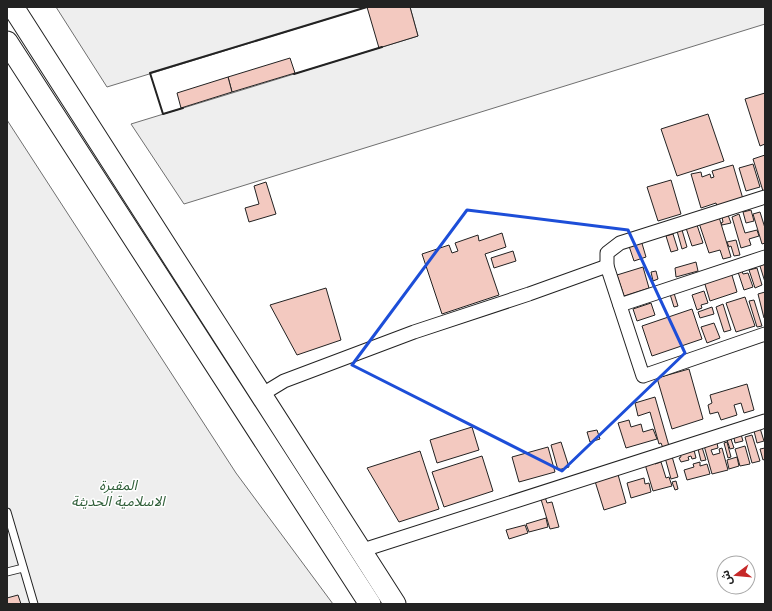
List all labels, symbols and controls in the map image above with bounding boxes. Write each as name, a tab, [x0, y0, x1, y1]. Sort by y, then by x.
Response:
park label: المقبرة الاسلامية الحديثة	[71, 471, 166, 516]
north arrow	[716, 555, 756, 595]
text: ش	[714, 567, 740, 588]

